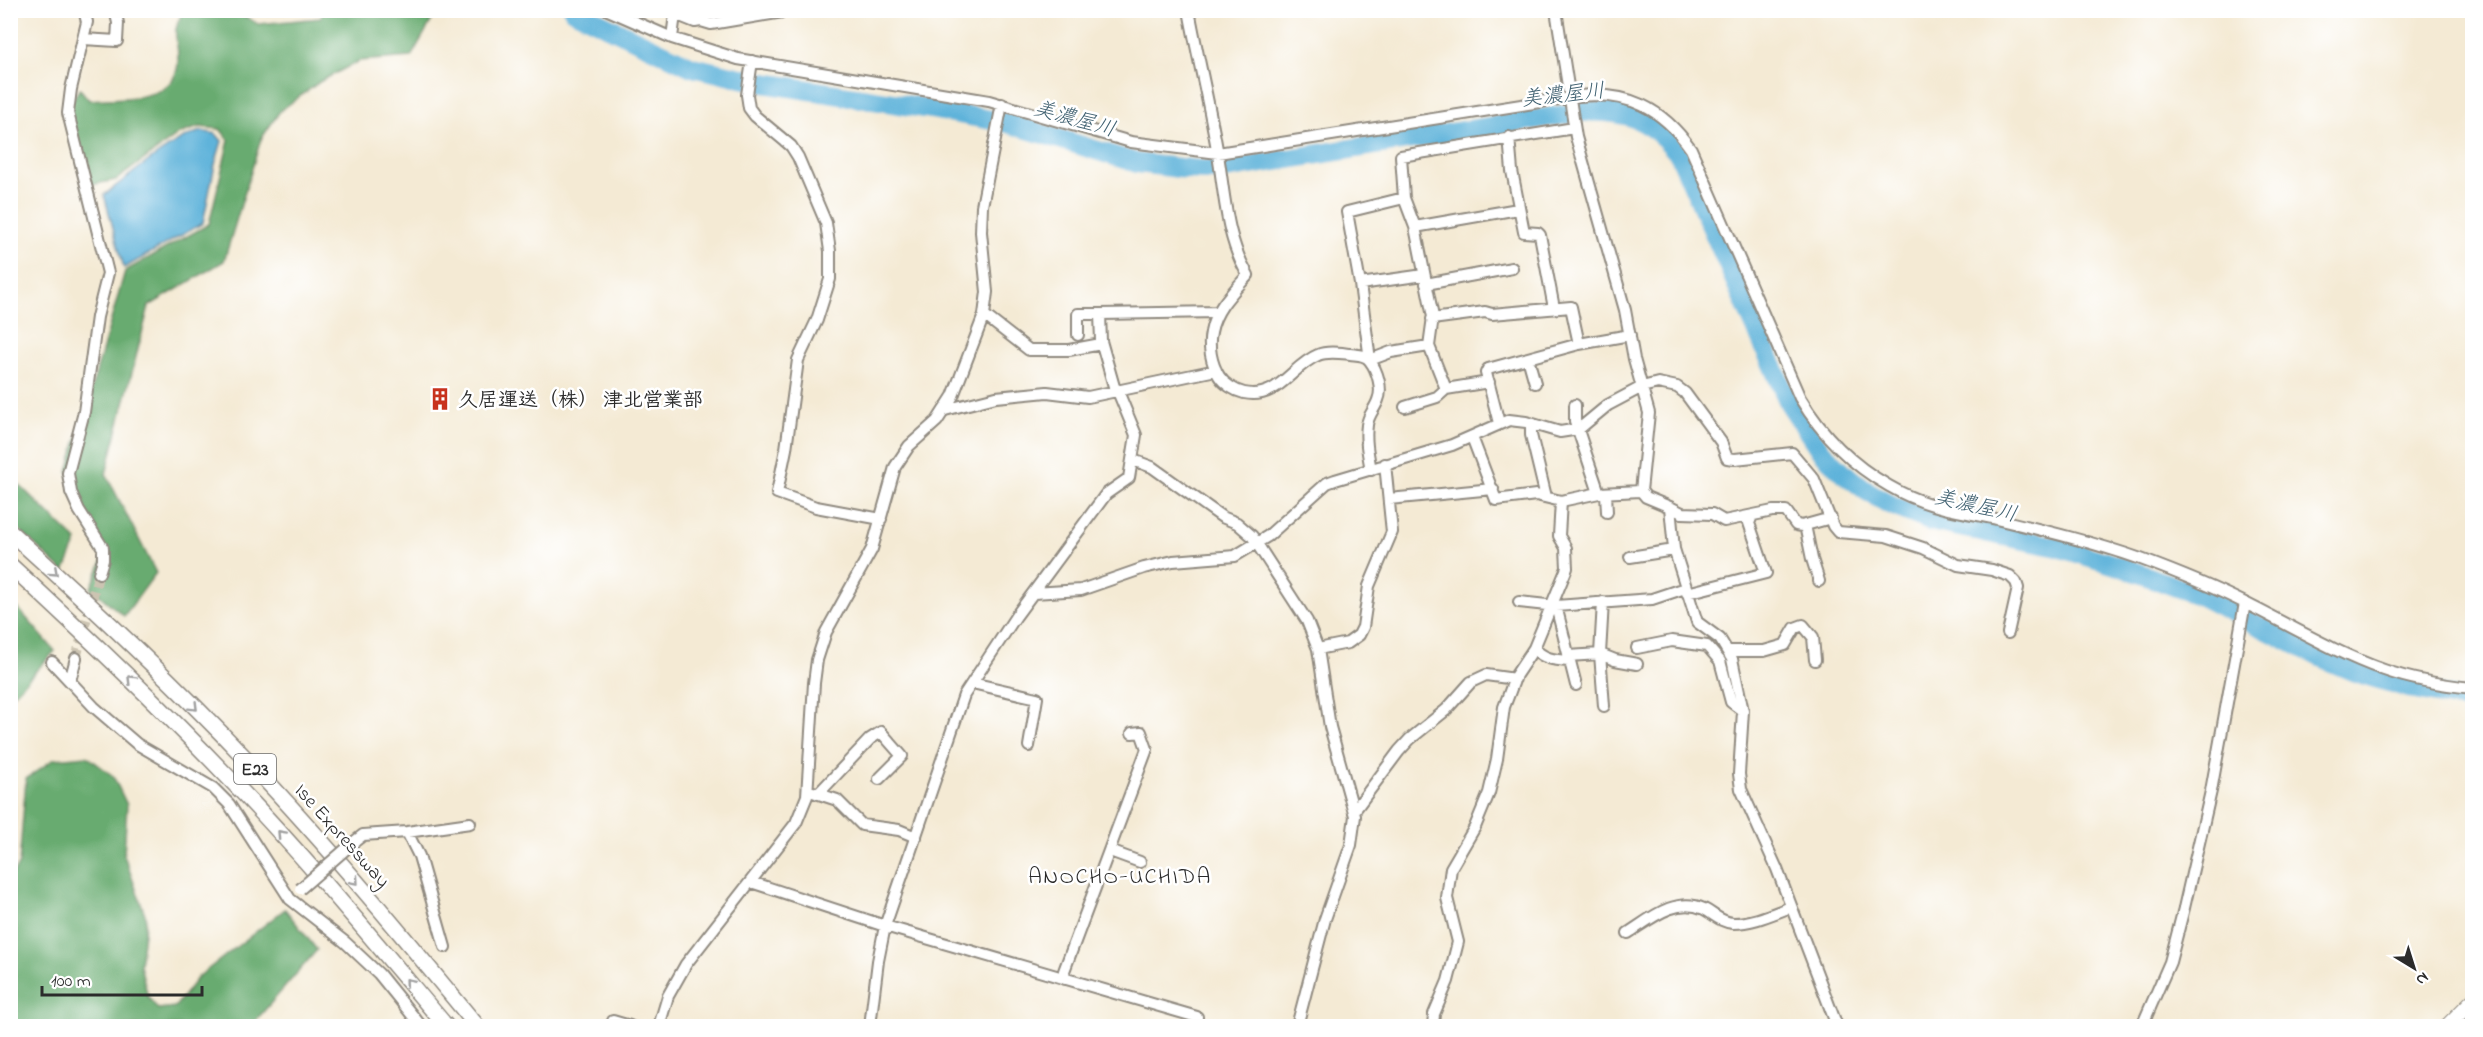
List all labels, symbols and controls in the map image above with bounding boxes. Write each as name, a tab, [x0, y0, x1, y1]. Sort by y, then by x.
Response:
water label: 美濃屋川	[1520, 77, 1607, 115]
water label: 美濃屋川	[1030, 94, 1119, 146]
building icon: 久居運送（株） 津北営業部	[427, 386, 453, 412]
place label: 久居運送（株） 津北営業部	[458, 387, 703, 416]
water label: 美濃屋川	[1931, 483, 2020, 531]
one-way arrow	[47, 565, 57, 576]
one-way arrow	[127, 676, 138, 687]
one-way arrow	[188, 700, 198, 711]
road number: E23	[234, 754, 276, 784]
street label: Ise Expressway	[286, 778, 396, 895]
one-way arrow	[277, 831, 288, 841]
district label: ANOCHO-UCHIDA	[1028, 862, 1212, 894]
one-way arrow	[348, 874, 359, 885]
north arrow	[2384, 938, 2444, 998]
scale bar	[42, 959, 202, 997]
text: N	[2410, 965, 2434, 991]
text: 100 m	[51, 969, 91, 995]
one-way arrow	[405, 978, 416, 989]

